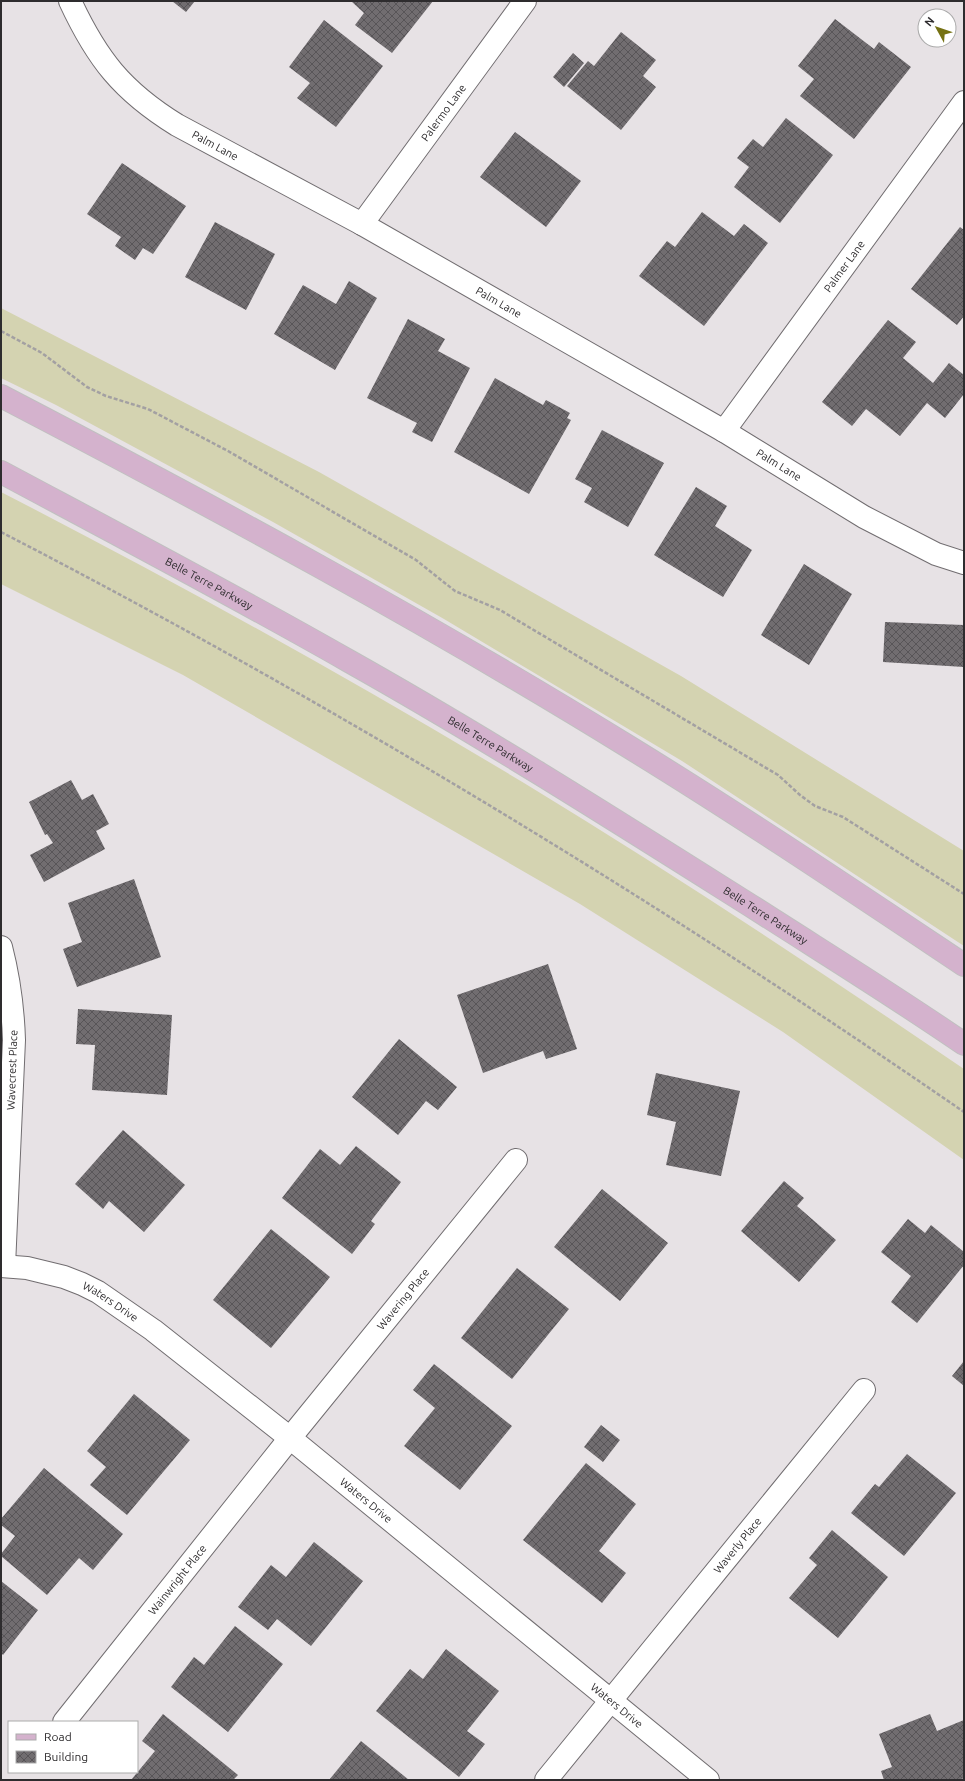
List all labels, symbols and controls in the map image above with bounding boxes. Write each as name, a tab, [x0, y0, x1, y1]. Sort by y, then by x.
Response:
north arrow	[917, 8, 957, 48]
text: N	[922, 15, 937, 29]
street label: Palermo Lane	[419, 82, 468, 143]
street label: Palm Lane	[190, 128, 240, 163]
street label: Palmer Lane	[821, 238, 867, 294]
street label: Palm Lane	[474, 284, 524, 320]
street label: Palm Lane	[754, 446, 804, 483]
street label: Belle Terre Parkway	[163, 555, 255, 612]
street label: Belle Terre Parkway	[446, 714, 536, 775]
street label: Belle Terre Parkway	[721, 884, 811, 947]
street label: Wavecrest Place	[5, 1030, 19, 1110]
street label: Wavering Place	[375, 1266, 431, 1332]
street label: Waters Drive	[81, 1279, 140, 1324]
street label: Waters Drive	[338, 1476, 395, 1525]
street label: Waverly Place	[711, 1515, 764, 1575]
street label: Wainwright Place	[146, 1542, 209, 1617]
street label: Waters Drive	[588, 1681, 645, 1730]
legend	[8, 1721, 138, 1773]
text: Road	[44, 1730, 72, 1743]
text: Building	[44, 1750, 88, 1763]

